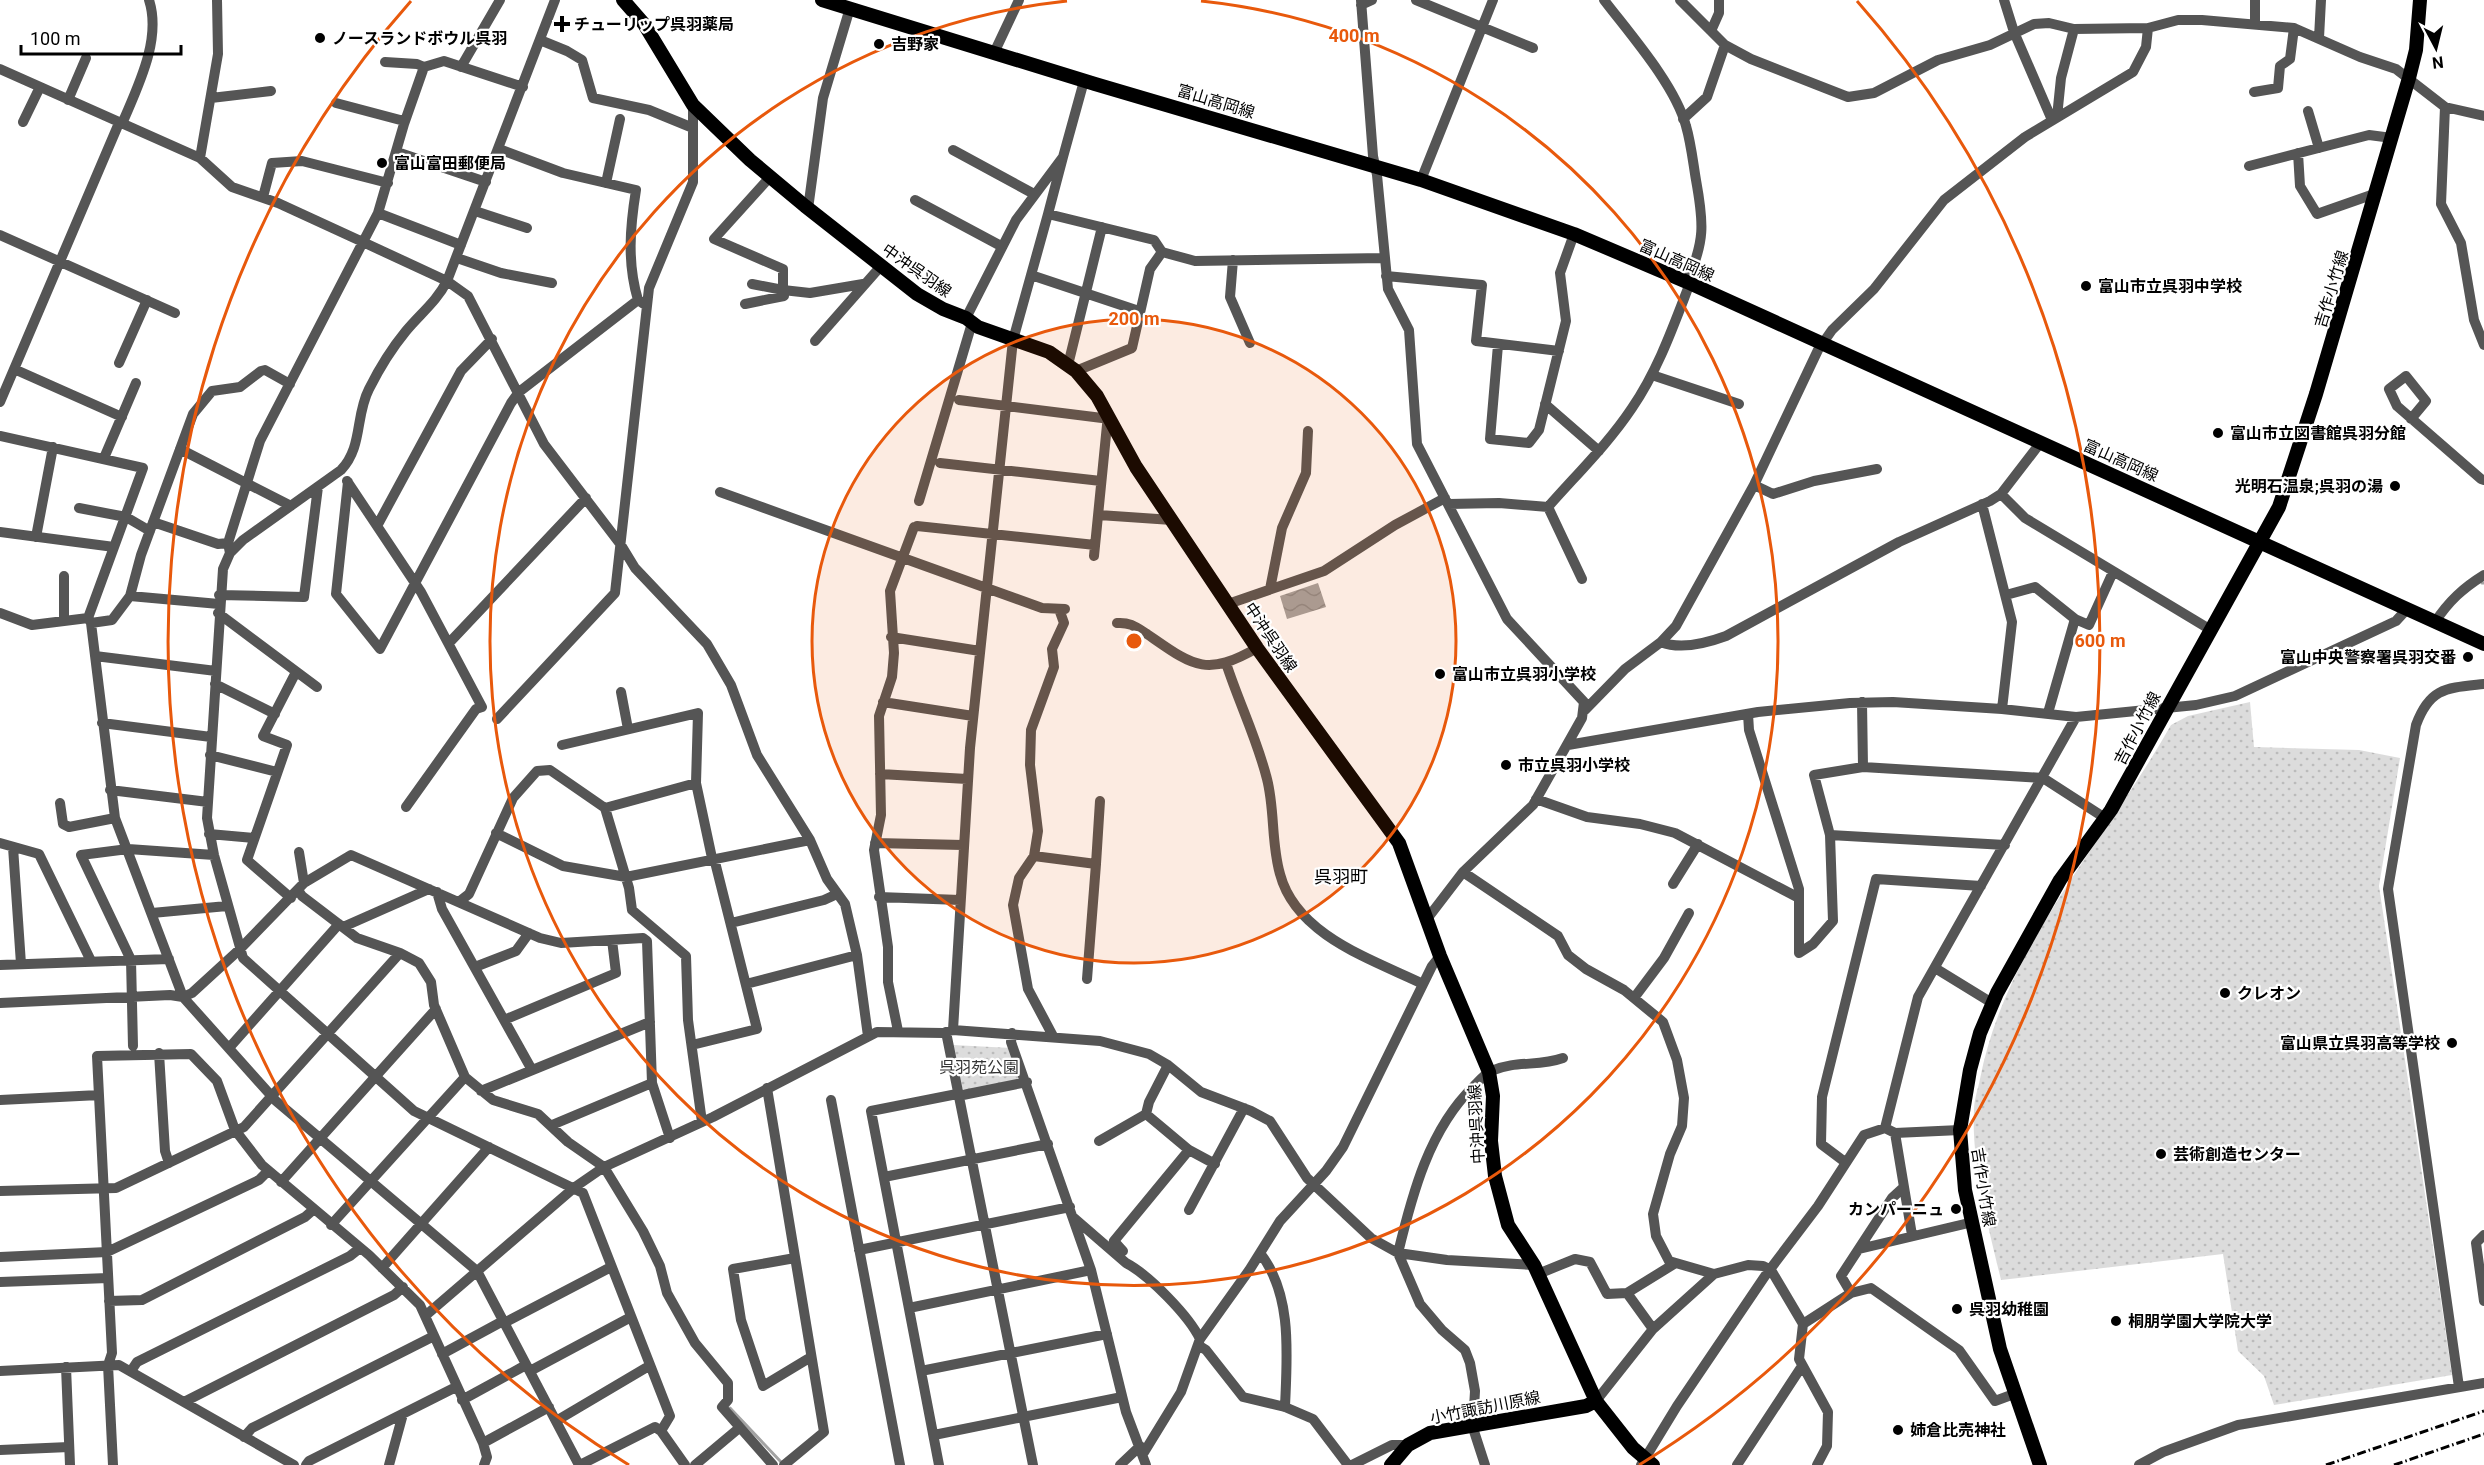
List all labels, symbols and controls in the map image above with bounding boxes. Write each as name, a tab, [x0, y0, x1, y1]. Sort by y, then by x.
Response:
place label: チューリップ呉羽薬局	[574, 15, 734, 34]
marker: チューリップ呉羽薬局	[555, 17, 569, 31]
scale bar	[21, 18, 182, 56]
north arrow	[2406, 18, 2466, 78]
text: 400 m	[1328, 25, 1380, 46]
text: 100 m	[30, 28, 81, 49]
place label: ノースランドボウル呉羽	[332, 29, 507, 48]
marker: ノースランドボウル呉羽	[313, 31, 327, 45]
place label: 吉野家	[891, 35, 939, 54]
marker: 吉野家	[872, 37, 886, 51]
text: N	[2431, 52, 2445, 73]
street label: 富山高岡線	[1175, 81, 1257, 122]
place label: 富山富田郵便局	[394, 154, 506, 173]
marker: 富山富田郵便局	[375, 156, 389, 170]
street label: 富山高岡線	[1636, 236, 1717, 285]
street label: 中沖呉羽線	[878, 240, 955, 301]
street label: 吉作小竹線	[2311, 248, 2352, 330]
place label: 富山市立呉羽中学校	[2098, 277, 2242, 296]
marker: 富山市立呉羽中学校	[2079, 279, 2093, 293]
text: 200 m	[1108, 308, 1160, 329]
place label: 富山市立図書館呉羽分館	[2230, 424, 2406, 443]
marker: 富山市立図書館呉羽分館	[2211, 426, 2225, 440]
street label: 富山高岡線	[2080, 436, 2161, 485]
place label: 光明石温泉;呉羽の湯	[2235, 477, 2383, 496]
marker: 光明石温泉;呉羽の湯	[2388, 479, 2402, 493]
street label: 中沖呉羽線	[1240, 599, 1301, 676]
text: 600 m	[2074, 630, 2126, 651]
centre of rings	[1124, 631, 1144, 651]
place label: 富山中央警察署呉羽交番	[2280, 648, 2456, 667]
marker: 富山中央警察署呉羽交番	[2461, 650, 2475, 664]
place label: 富山市立呉羽小学校	[1452, 665, 1596, 684]
marker: 富山市立呉羽小学校	[1433, 667, 1447, 681]
street label: 吉作小竹線	[2110, 688, 2165, 768]
place label: 市立呉羽小学校	[1518, 756, 1630, 775]
marker: 市立呉羽小学校	[1499, 758, 1513, 772]
district label: 呉羽町	[1314, 866, 1368, 887]
place label: クレオン	[2237, 984, 2301, 1003]
marker: クレオン	[2218, 986, 2232, 1000]
place label: 富山県立呉羽高等学校	[2280, 1034, 2440, 1053]
marker: 富山県立呉羽高等学校	[2445, 1036, 2459, 1050]
park label: 呉羽苑公園	[939, 1058, 1019, 1077]
street label: 中沖呉羽線	[1465, 1084, 1488, 1164]
place label: 芸術創造センター	[2173, 1145, 2301, 1164]
street label: 吉作小竹線	[1968, 1146, 1999, 1228]
marker: 芸術創造センター	[2154, 1147, 2168, 1161]
place label: カンパーニュ	[1848, 1200, 1944, 1219]
marker: カンパーニュ	[1949, 1202, 1963, 1216]
place label: 呉羽幼稚園	[1969, 1300, 2049, 1319]
marker: 呉羽幼稚園	[1950, 1302, 1964, 1316]
place label: 桐朋学園大学院大学	[2128, 1312, 2272, 1331]
marker: 桐朋学園大学院大学	[2109, 1314, 2123, 1328]
street label: 小竹諏訪川原線	[1428, 1387, 1542, 1428]
place label: 姉倉比売神社	[1910, 1421, 2006, 1440]
marker: 姉倉比売神社	[1891, 1423, 1905, 1437]

